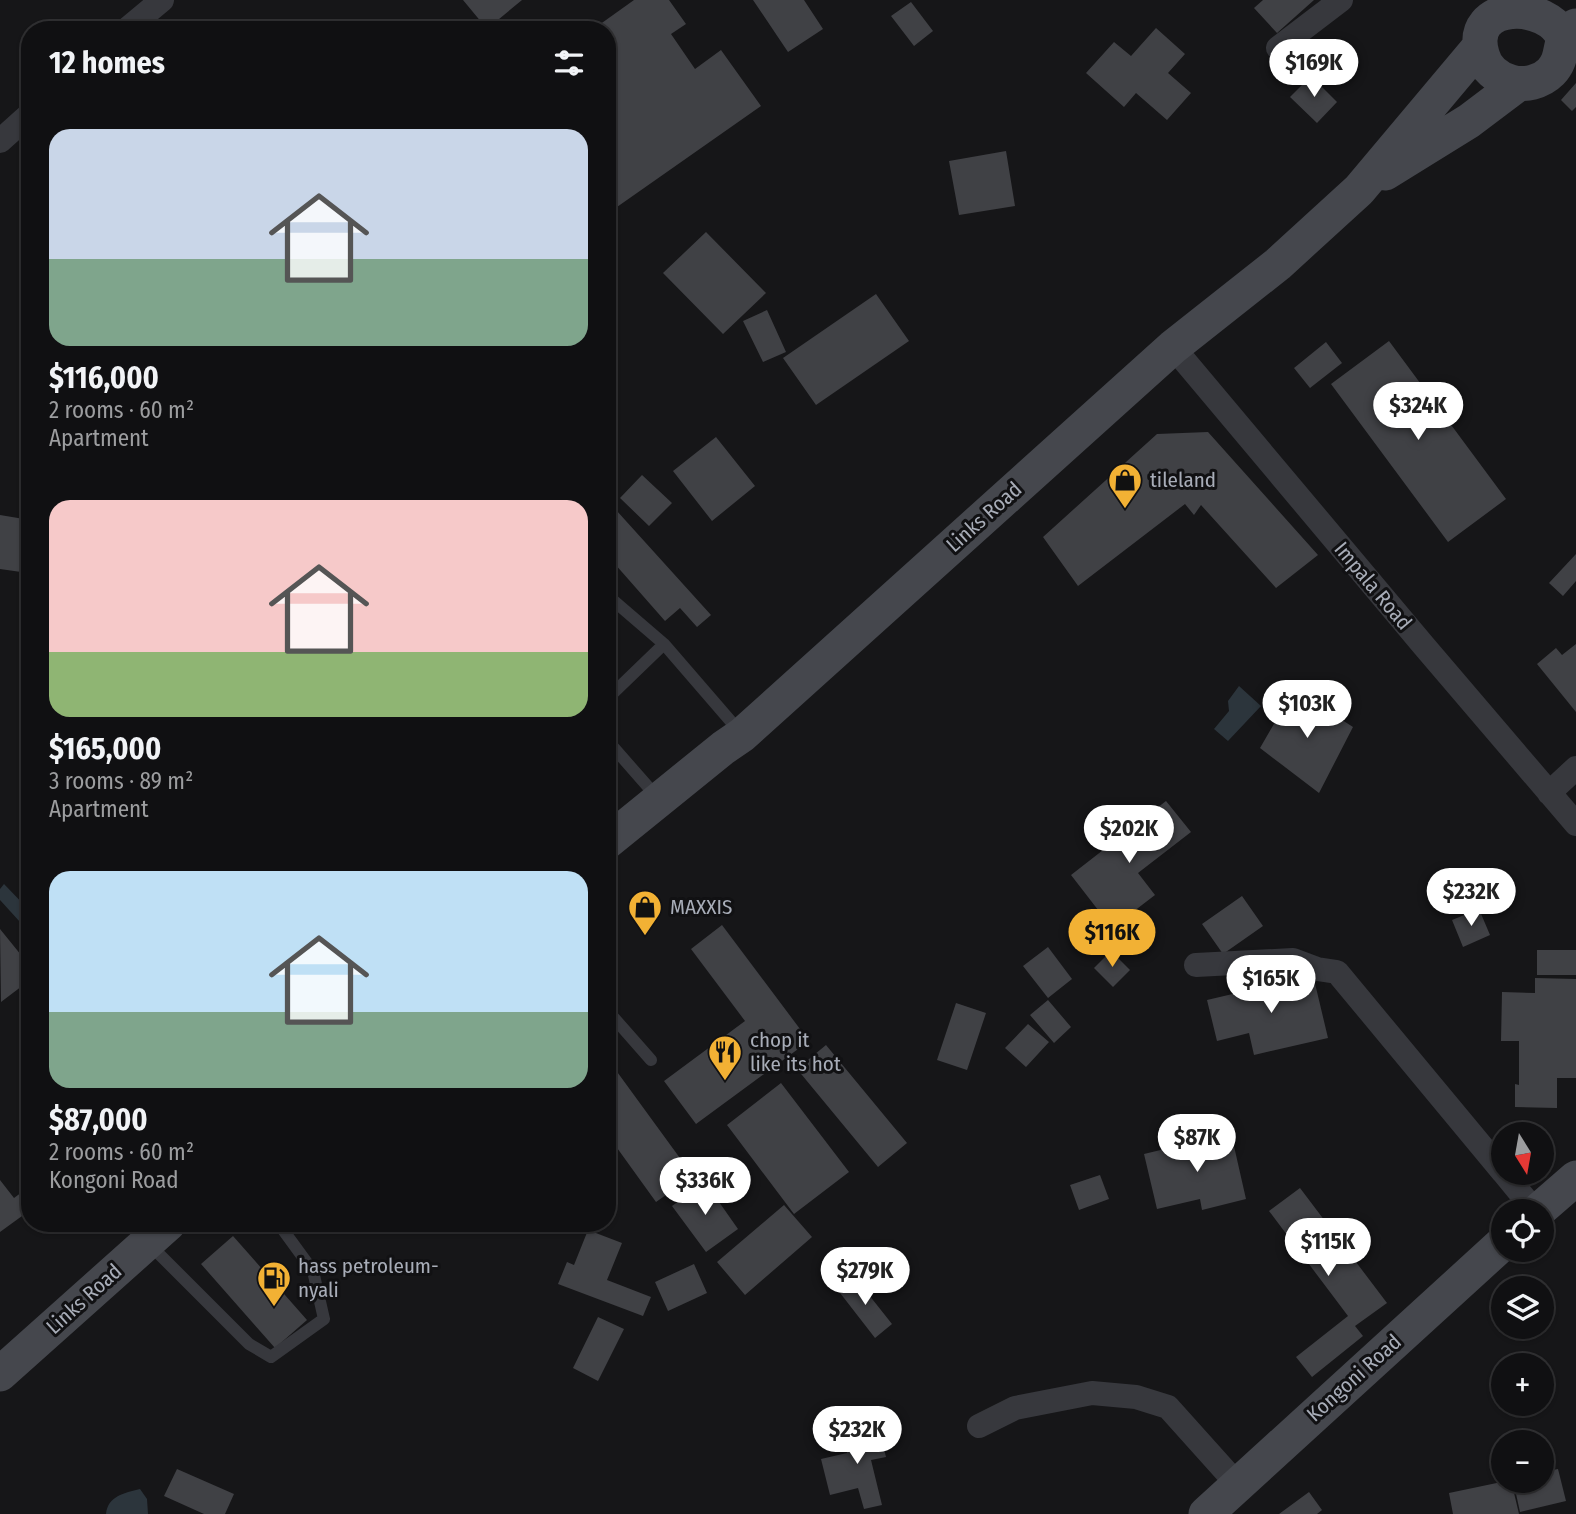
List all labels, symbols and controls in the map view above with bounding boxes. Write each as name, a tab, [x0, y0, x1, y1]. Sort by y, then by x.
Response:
pin: $169K	[1265, 40, 1363, 99]
icon: filters	[550, 44, 588, 82]
text: 12 homes	[49, 45, 165, 81]
text: $169K	[1285, 48, 1343, 76]
icon: home	[256, 175, 382, 301]
text: $116,000	[49, 360, 159, 396]
pin: $324K	[1369, 382, 1467, 442]
text: $324K	[1389, 391, 1447, 419]
text: 2 rooms · 60 m²	[49, 396, 194, 424]
text: Apartment	[49, 424, 149, 452]
shop icon: tileland	[1106, 461, 1144, 510]
place label: tileland	[1150, 467, 1216, 493]
street label: Links Road	[941, 476, 1027, 558]
street label: Impala Road	[1329, 537, 1417, 635]
icon: home	[256, 546, 382, 672]
pin: $103K	[1258, 680, 1356, 740]
text: $103K	[1279, 689, 1335, 717]
text: $165,000	[49, 731, 161, 767]
text: 3 rooms · 89 m²	[49, 767, 193, 795]
text: Apartment	[49, 795, 149, 823]
pin: $202K	[1080, 806, 1178, 865]
text: $202K	[1100, 814, 1158, 842]
pin: $232K	[1422, 869, 1520, 928]
text: $232K	[1443, 877, 1499, 905]
shop icon: MAXXIS	[626, 888, 664, 937]
place label: MAXXIS	[670, 894, 732, 920]
pin: $116K	[1063, 909, 1161, 969]
icon: home	[256, 917, 382, 1043]
text: $116K	[1084, 918, 1140, 946]
pin: $165K	[1222, 956, 1320, 1015]
text: $165K	[1243, 964, 1299, 992]
place label: chop it like its hot	[750, 1027, 841, 1077]
restaurant icon: chop it like its hot	[706, 1033, 744, 1082]
text: $87,000	[49, 1102, 148, 1138]
pin: $87K	[1156, 1114, 1238, 1174]
north arrow	[1491, 1122, 1554, 1185]
map controls	[1491, 1122, 1554, 1493]
text: $87K	[1174, 1123, 1220, 1151]
text: 2 rooms · 60 m²	[49, 1138, 194, 1166]
pin: $336K	[656, 1158, 754, 1217]
text: Kongoni Road	[49, 1166, 179, 1194]
text: $336K	[676, 1166, 734, 1194]
button: locate	[1491, 1199, 1554, 1262]
pin: $115K	[1279, 1218, 1377, 1278]
text: $115K	[1301, 1227, 1355, 1255]
pin: $279K	[816, 1248, 914, 1307]
place label: hass petroleum- nyali	[298, 1253, 439, 1303]
text: $279K	[837, 1256, 893, 1284]
street label: Links Road	[41, 1258, 127, 1340]
fuel station icon: hass petroleum- nyali	[255, 1259, 293, 1308]
button: layers	[1491, 1276, 1554, 1339]
street label: Kongoni Road	[1301, 1329, 1407, 1427]
button: +	[1491, 1353, 1554, 1416]
pin: $232K	[808, 1406, 906, 1466]
text: $232K	[829, 1415, 885, 1443]
button: −	[1491, 1430, 1554, 1493]

